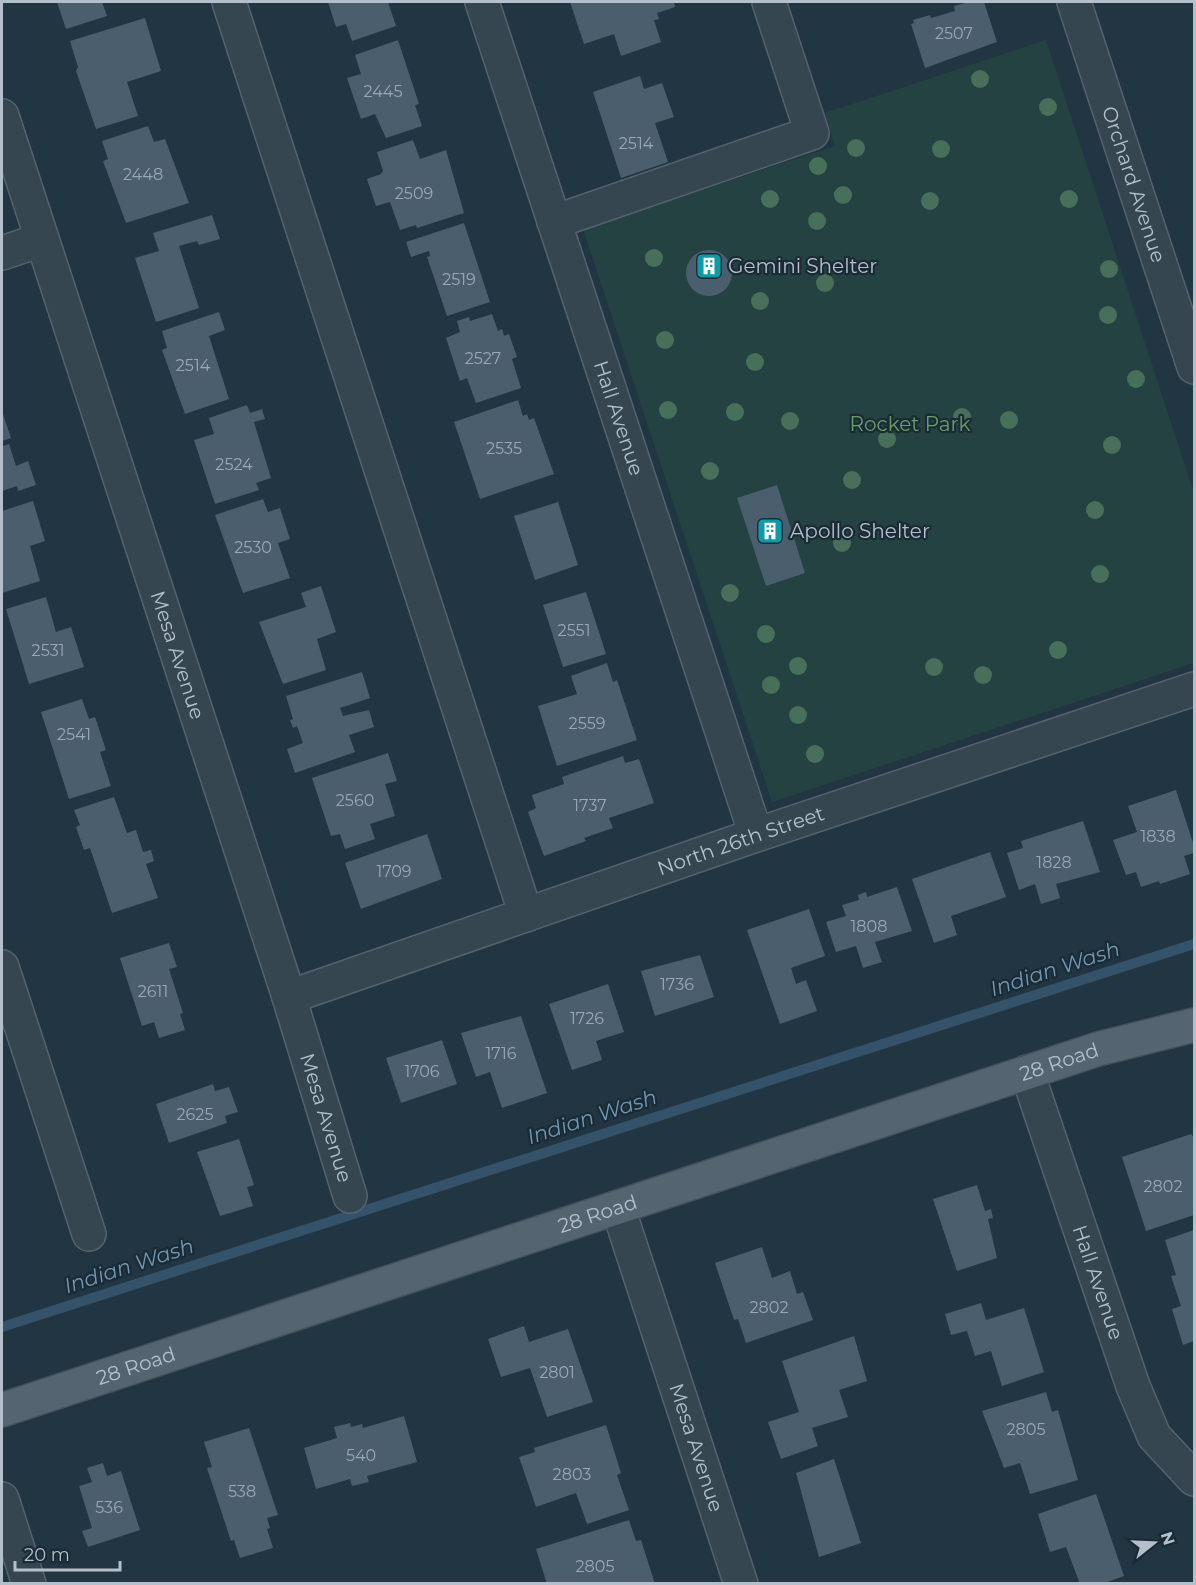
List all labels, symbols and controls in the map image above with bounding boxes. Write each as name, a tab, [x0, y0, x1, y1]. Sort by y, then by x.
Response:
house number: 2507	[935, 24, 973, 43]
house number: 2445	[364, 82, 402, 101]
street label: Orchard Avenue	[1097, 103, 1171, 266]
house number: 2514	[619, 134, 654, 153]
house number: 2448	[123, 165, 163, 184]
house number: 2509	[395, 184, 433, 203]
building icon: Gemini Shelter	[694, 251, 724, 281]
place label: Gemini Shelter	[728, 254, 877, 278]
house number: 2519	[442, 270, 476, 289]
house number: 2527	[465, 349, 501, 368]
house number: 2514	[176, 356, 211, 375]
street label: Hall Avenue	[589, 357, 649, 479]
park label: Rocket Park	[850, 412, 970, 436]
house number: 2535	[486, 439, 522, 458]
house number: 2524	[215, 455, 253, 474]
building icon: Apollo Shelter	[755, 516, 785, 546]
place label: Apollo Shelter	[790, 519, 930, 543]
house number: 2530	[234, 538, 272, 557]
street label: Mesa Avenue	[146, 588, 210, 722]
house number: 2551	[558, 621, 590, 640]
house number: 2531	[32, 641, 64, 660]
house number: 2559	[569, 714, 605, 733]
house number: 2541	[57, 725, 91, 744]
house number: 2560	[336, 791, 374, 810]
house number: 1737	[573, 796, 607, 815]
street label: North 26th Street	[654, 801, 827, 880]
house number: 1838	[1140, 827, 1176, 846]
house number: 1828	[1036, 853, 1072, 872]
house number: 1709	[376, 862, 412, 881]
house number: 1808	[851, 917, 887, 936]
water label: Indian Wash	[987, 936, 1123, 1001]
house number: 1736	[660, 975, 694, 994]
house number: 2611	[138, 982, 168, 1001]
house number: 1726	[570, 1009, 604, 1028]
street label: 28 Road	[1017, 1038, 1102, 1086]
house number: 1716	[486, 1044, 517, 1063]
street label: Mesa Avenue	[295, 1051, 357, 1185]
house number: 1706	[404, 1062, 440, 1081]
water label: Indian Wash	[524, 1084, 660, 1149]
house number: 2625	[177, 1105, 213, 1124]
house number: 2802	[1144, 1177, 1182, 1196]
street label: 28 Road	[555, 1190, 640, 1238]
street label: Hall Avenue	[1068, 1222, 1129, 1343]
water label: Indian Wash	[61, 1233, 197, 1298]
house number: 2802	[750, 1298, 788, 1317]
street label: 28 Road	[93, 1342, 178, 1390]
house number: 2801	[539, 1363, 575, 1382]
street label: Mesa Avenue	[664, 1380, 729, 1515]
house number: 2805	[1007, 1420, 1045, 1439]
house number: 540	[346, 1446, 376, 1465]
house number: 2803	[553, 1465, 591, 1484]
house number: 538	[228, 1482, 256, 1501]
house number: 536	[95, 1498, 123, 1517]
north arrow	[1124, 1513, 1184, 1573]
text: N	[1157, 1529, 1179, 1548]
scale bar	[15, 1534, 120, 1572]
text: 20 m	[24, 1544, 70, 1566]
house number: 2805	[576, 1557, 614, 1576]

